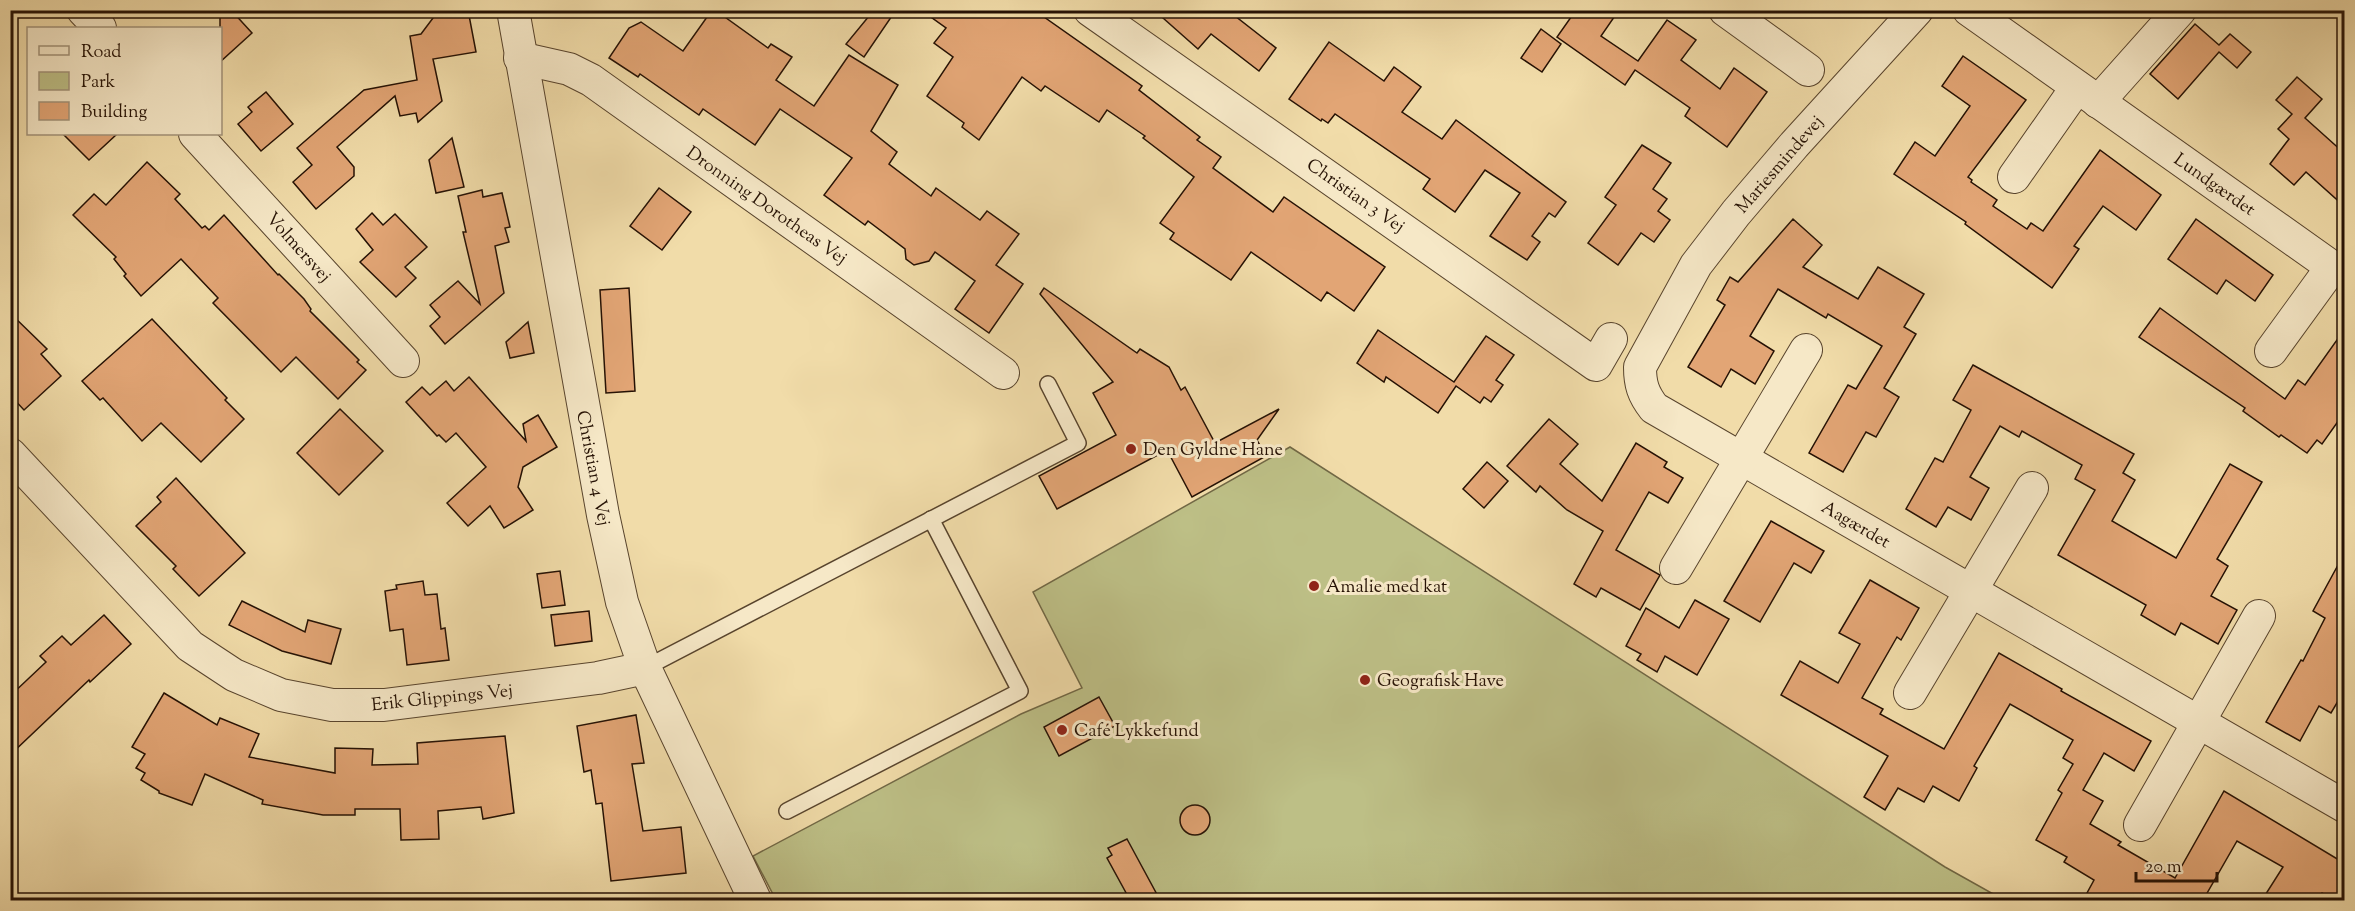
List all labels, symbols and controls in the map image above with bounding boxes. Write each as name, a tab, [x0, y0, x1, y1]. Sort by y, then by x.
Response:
legend	[27, 27, 222, 135]
text: Road	[81, 40, 121, 66]
text: Park	[81, 70, 116, 96]
text: Building	[81, 100, 147, 126]
street label: Mariesmindevej	[1730, 111, 1831, 220]
street label: Dronning Dorotheas Vej	[680, 141, 852, 272]
street label: Lundgærdet	[2168, 148, 2260, 223]
street label: Christian 3 Vej	[1300, 153, 1409, 240]
street label: Volmersvej	[259, 207, 336, 289]
street label: Christian 4 Vej	[568, 409, 616, 528]
place label: Den Gyldne Hane	[1143, 438, 1283, 464]
marker: Den Gyldne Hane	[1124, 442, 1138, 456]
street label: Aagærdet	[1816, 496, 1894, 556]
place label: Amalie med kat	[1326, 575, 1447, 601]
marker: Amalie med kat	[1307, 579, 1321, 593]
place label: Geografisk Have	[1377, 669, 1504, 695]
marker: Geografisk Have	[1358, 673, 1372, 687]
street label: Erik Glippings Vej	[370, 679, 514, 719]
place label: Café Lykkefund	[1074, 719, 1199, 745]
marker: Café Lykkefund	[1055, 723, 1069, 737]
scale bar	[2136, 845, 2217, 883]
text: 20 m	[2145, 855, 2182, 881]

